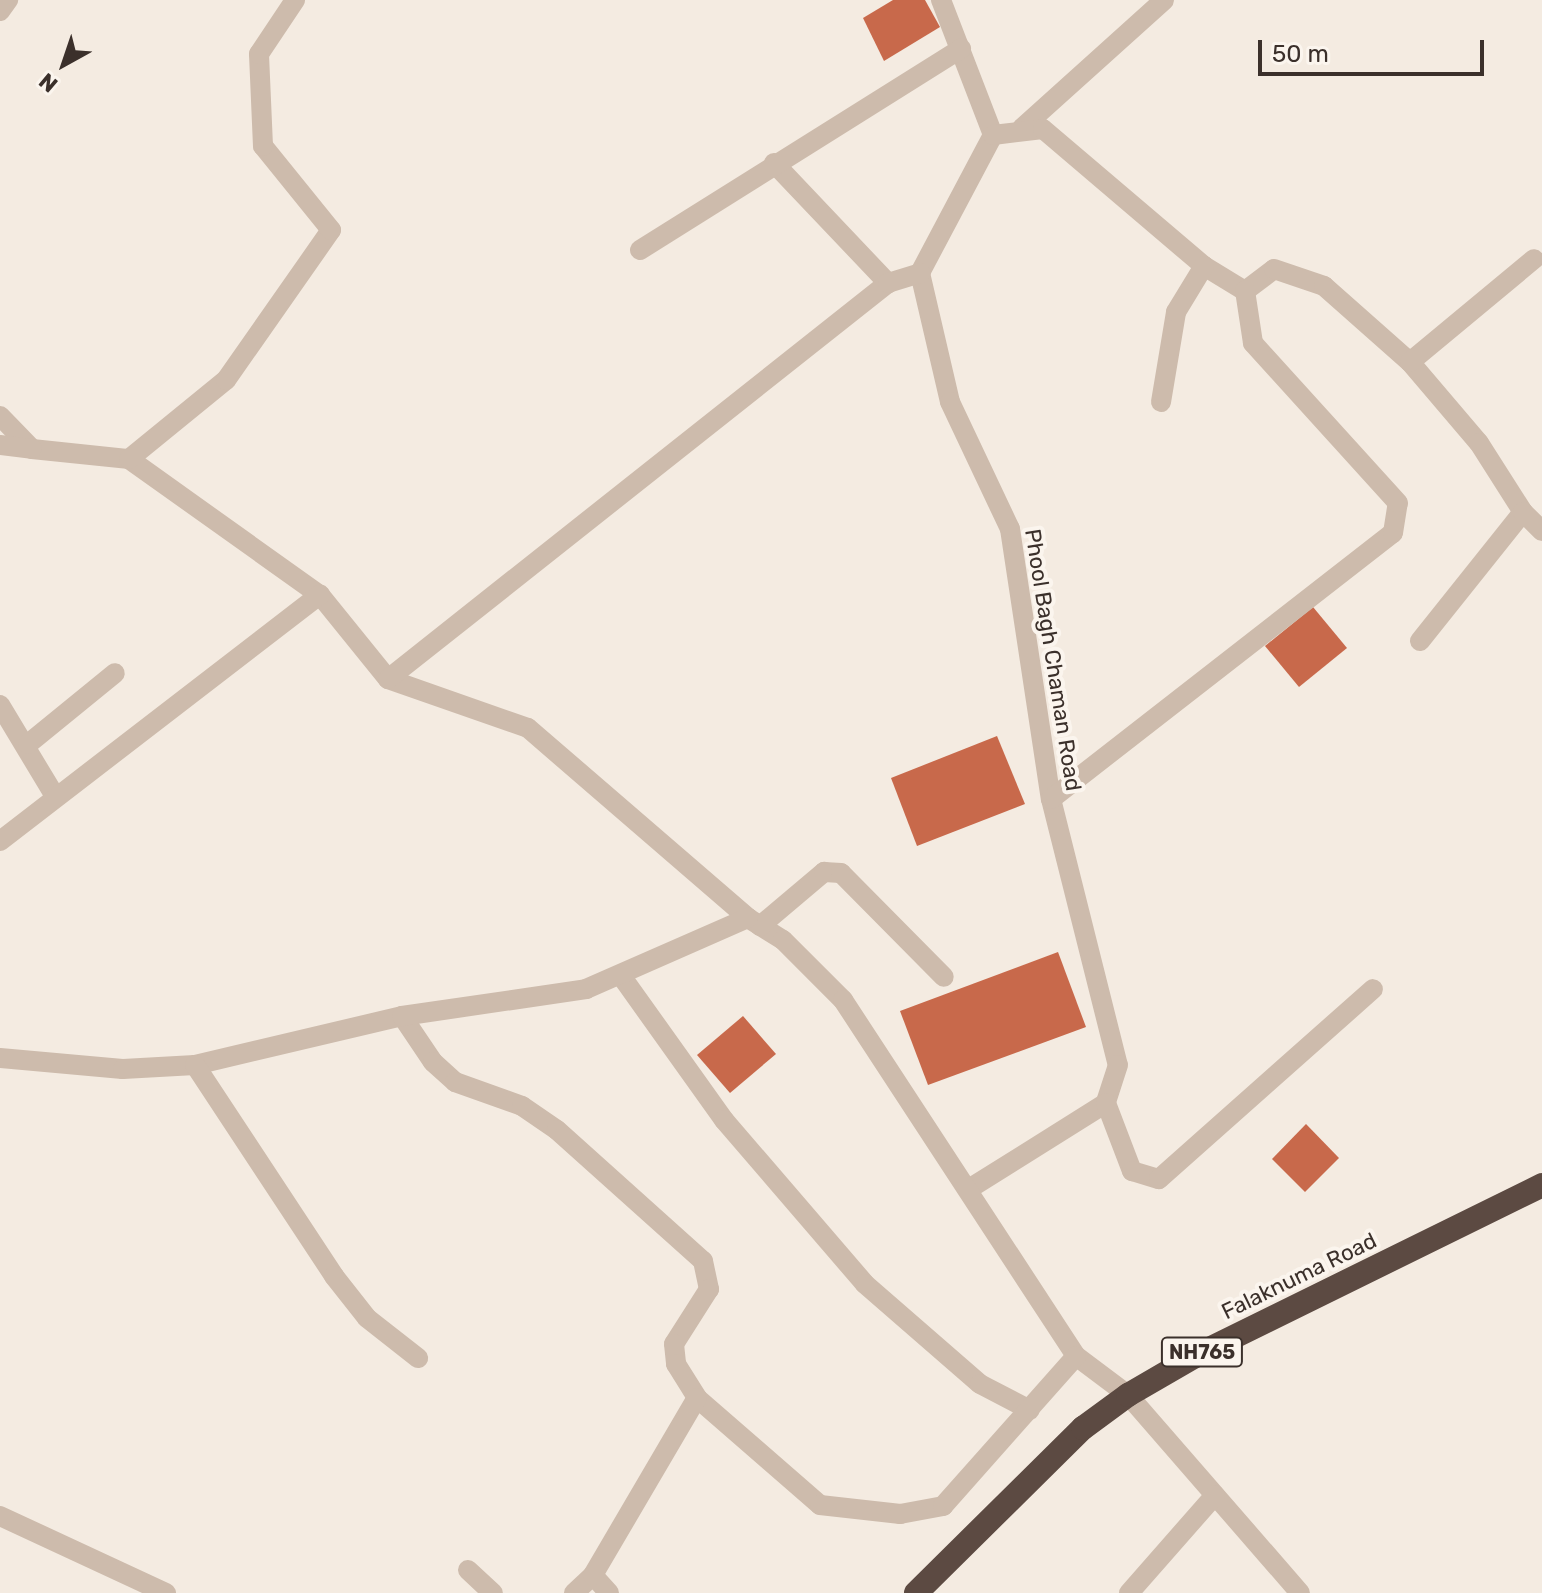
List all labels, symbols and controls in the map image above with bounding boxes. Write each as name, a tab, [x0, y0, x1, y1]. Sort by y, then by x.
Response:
north arrow	[24, 24, 104, 104]
scale bar	[1262, 24, 1488, 74]
text: 50 m	[1272, 40, 1329, 68]
text: N	[34, 67, 63, 98]
street label: Phool Bagh Chaman Road	[1019, 527, 1087, 793]
street label: Falaknuma Road	[1217, 1227, 1381, 1325]
road number: NH765	[1160, 1336, 1244, 1368]

